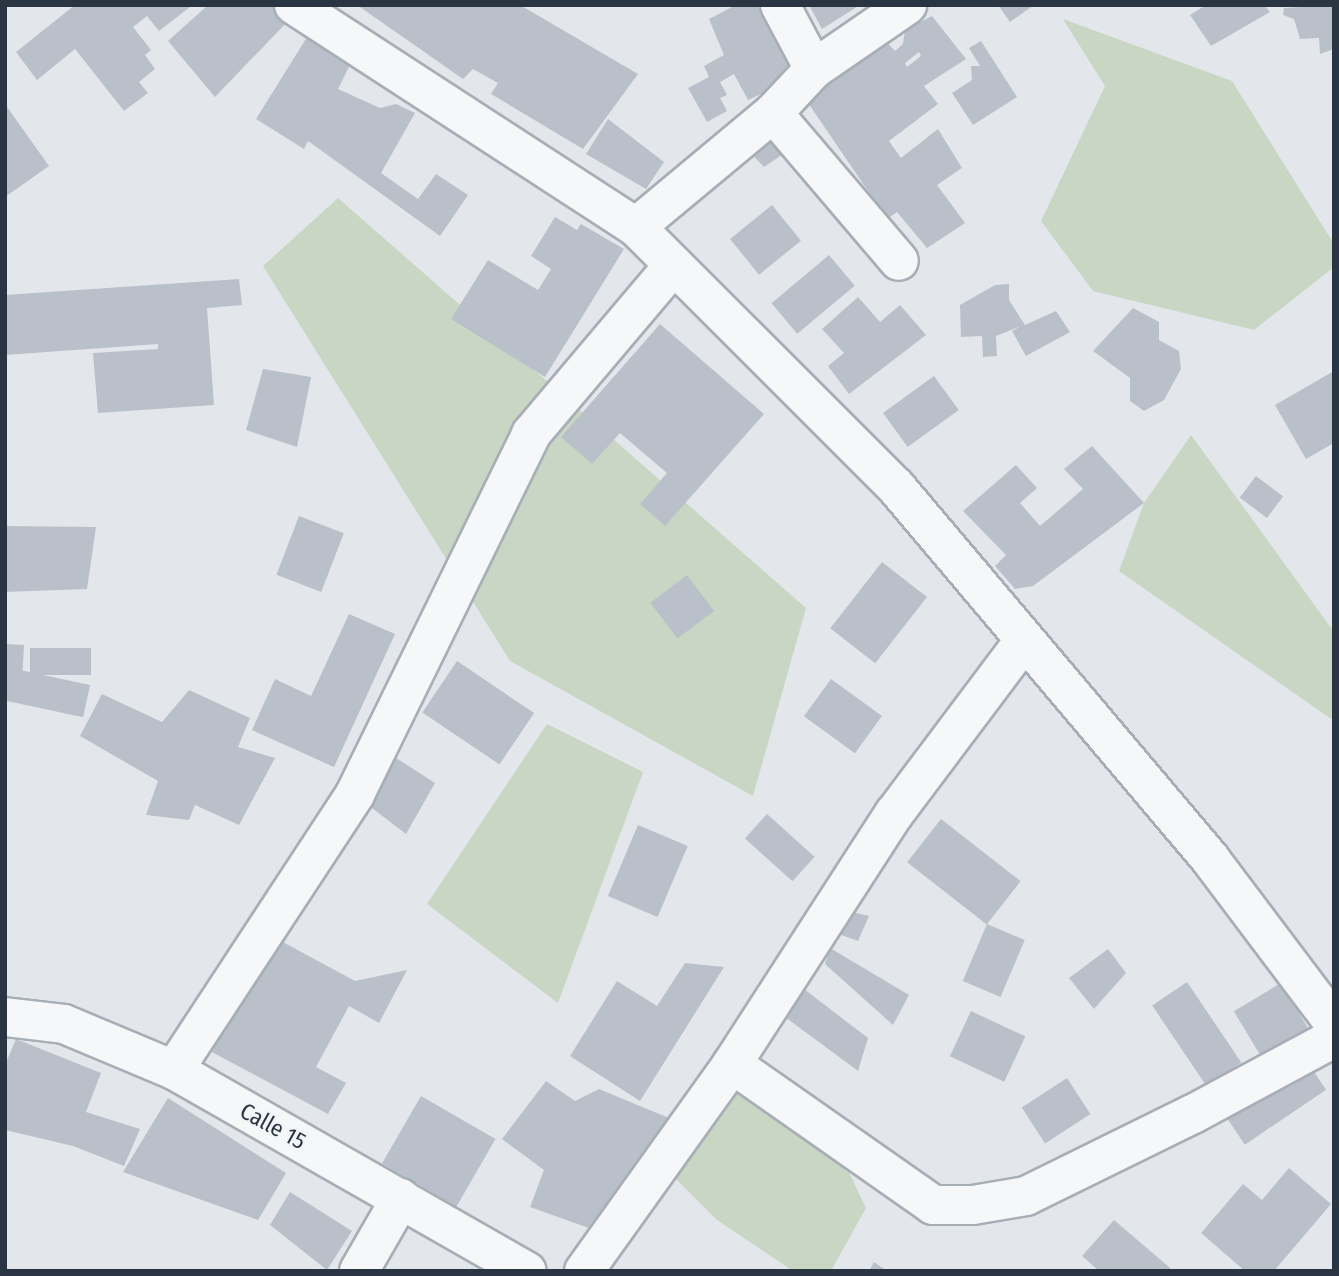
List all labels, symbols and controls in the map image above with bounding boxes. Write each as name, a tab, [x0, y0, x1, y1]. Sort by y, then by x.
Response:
street label: Calle 15	[235, 1097, 311, 1155]

